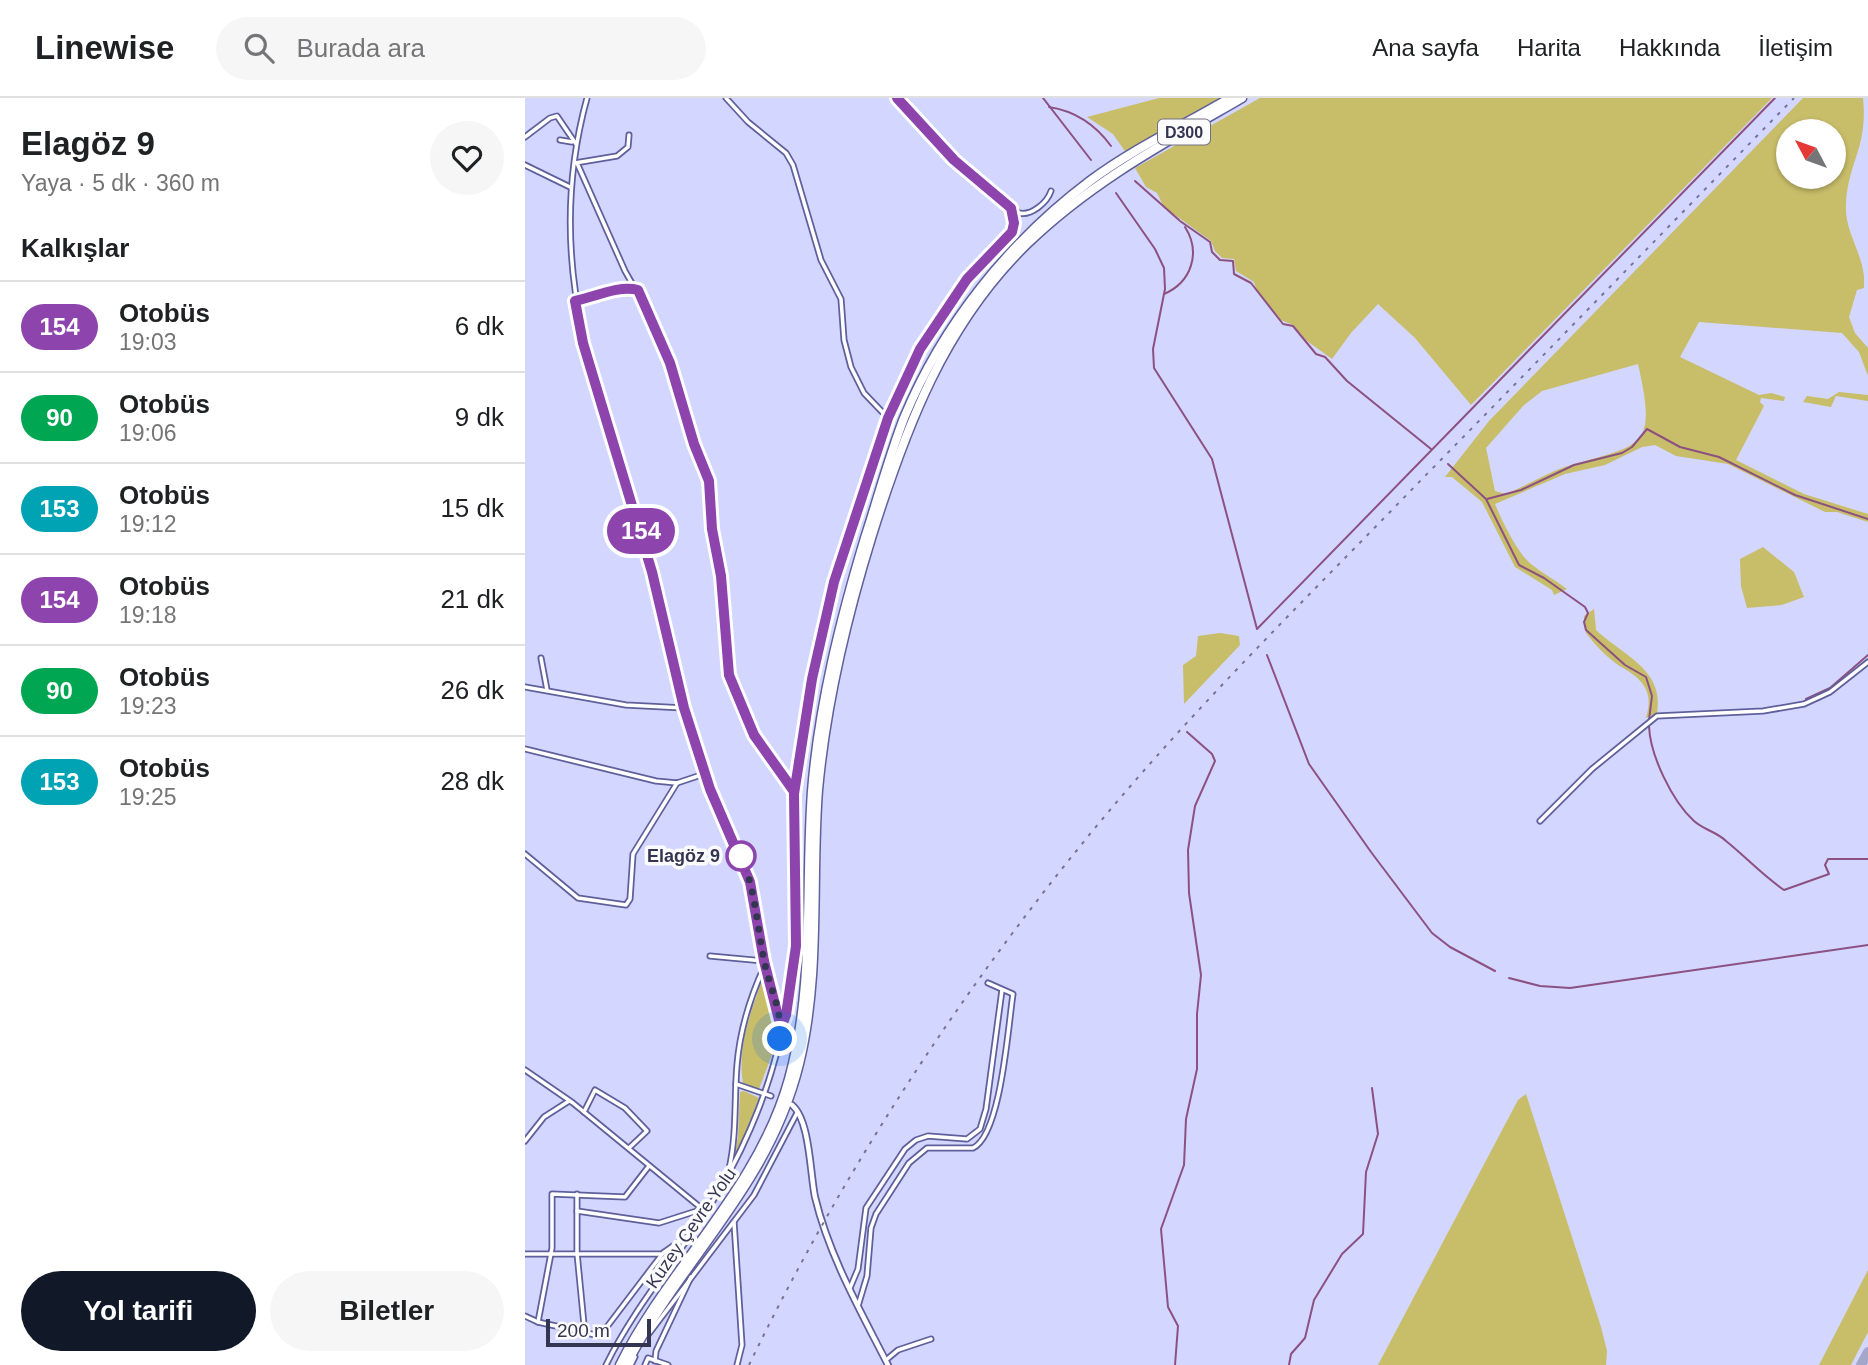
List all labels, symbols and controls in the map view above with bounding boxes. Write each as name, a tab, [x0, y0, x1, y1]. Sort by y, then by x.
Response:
search box	[216, 17, 706, 80]
text: Linewise	[35, 29, 174, 66]
icon: search	[240, 29, 278, 67]
text: Burada ara	[296, 33, 425, 63]
text: Ana sayfa	[1372, 34, 1479, 61]
text: Harita	[1517, 34, 1581, 61]
text: Hakkında	[1619, 34, 1720, 61]
text: İletişim	[1758, 34, 1833, 61]
north arrow	[1776, 119, 1846, 189]
map controls	[1776, 119, 1846, 189]
road number: D300	[1158, 120, 1210, 144]
button: heart	[430, 121, 504, 195]
text: Elagöz 9	[21, 125, 155, 162]
text: Yaya · 5 dk · 360 m	[21, 170, 220, 196]
text: Kalkışlar	[21, 233, 129, 263]
text: Otobüs	[119, 298, 210, 328]
text: 6 dk	[455, 311, 504, 341]
text: 154	[39, 313, 80, 340]
text: 19:03	[119, 329, 177, 355]
text: Otobüs	[119, 389, 210, 419]
text: 9 dk	[455, 402, 504, 432]
text: 90	[46, 404, 73, 431]
text: 19:06	[119, 420, 177, 446]
text: Otobüs	[119, 480, 210, 510]
text: 15 dk	[440, 493, 504, 523]
text: 153	[39, 495, 80, 522]
line badge: 154	[601, 508, 681, 554]
text: 19:12	[119, 511, 177, 537]
text: 154	[621, 517, 661, 544]
text: Otobüs	[119, 571, 210, 601]
text: 21 dk	[440, 584, 504, 614]
text: 154	[39, 586, 80, 613]
text: 19:18	[119, 602, 177, 628]
text: Otobüs	[119, 662, 210, 692]
text: 26 dk	[440, 675, 504, 705]
text: 90	[46, 677, 73, 704]
text: 19:23	[119, 693, 177, 719]
text: Otobüs	[119, 753, 210, 783]
text: 28 dk	[440, 766, 504, 796]
text: 153	[39, 768, 80, 795]
text: 19:25	[119, 784, 177, 810]
marker: Elagöz 9	[726, 841, 756, 871]
place label: Elagöz 9	[647, 846, 720, 866]
your location	[762, 1021, 797, 1056]
street label: Kuzey Çevre Yolu	[642, 1164, 740, 1292]
button: Yol tarifi	[21, 1271, 256, 1351]
button: Biletler	[270, 1271, 504, 1351]
scale bar	[546, 1316, 651, 1348]
text: 200 m	[557, 1320, 610, 1341]

